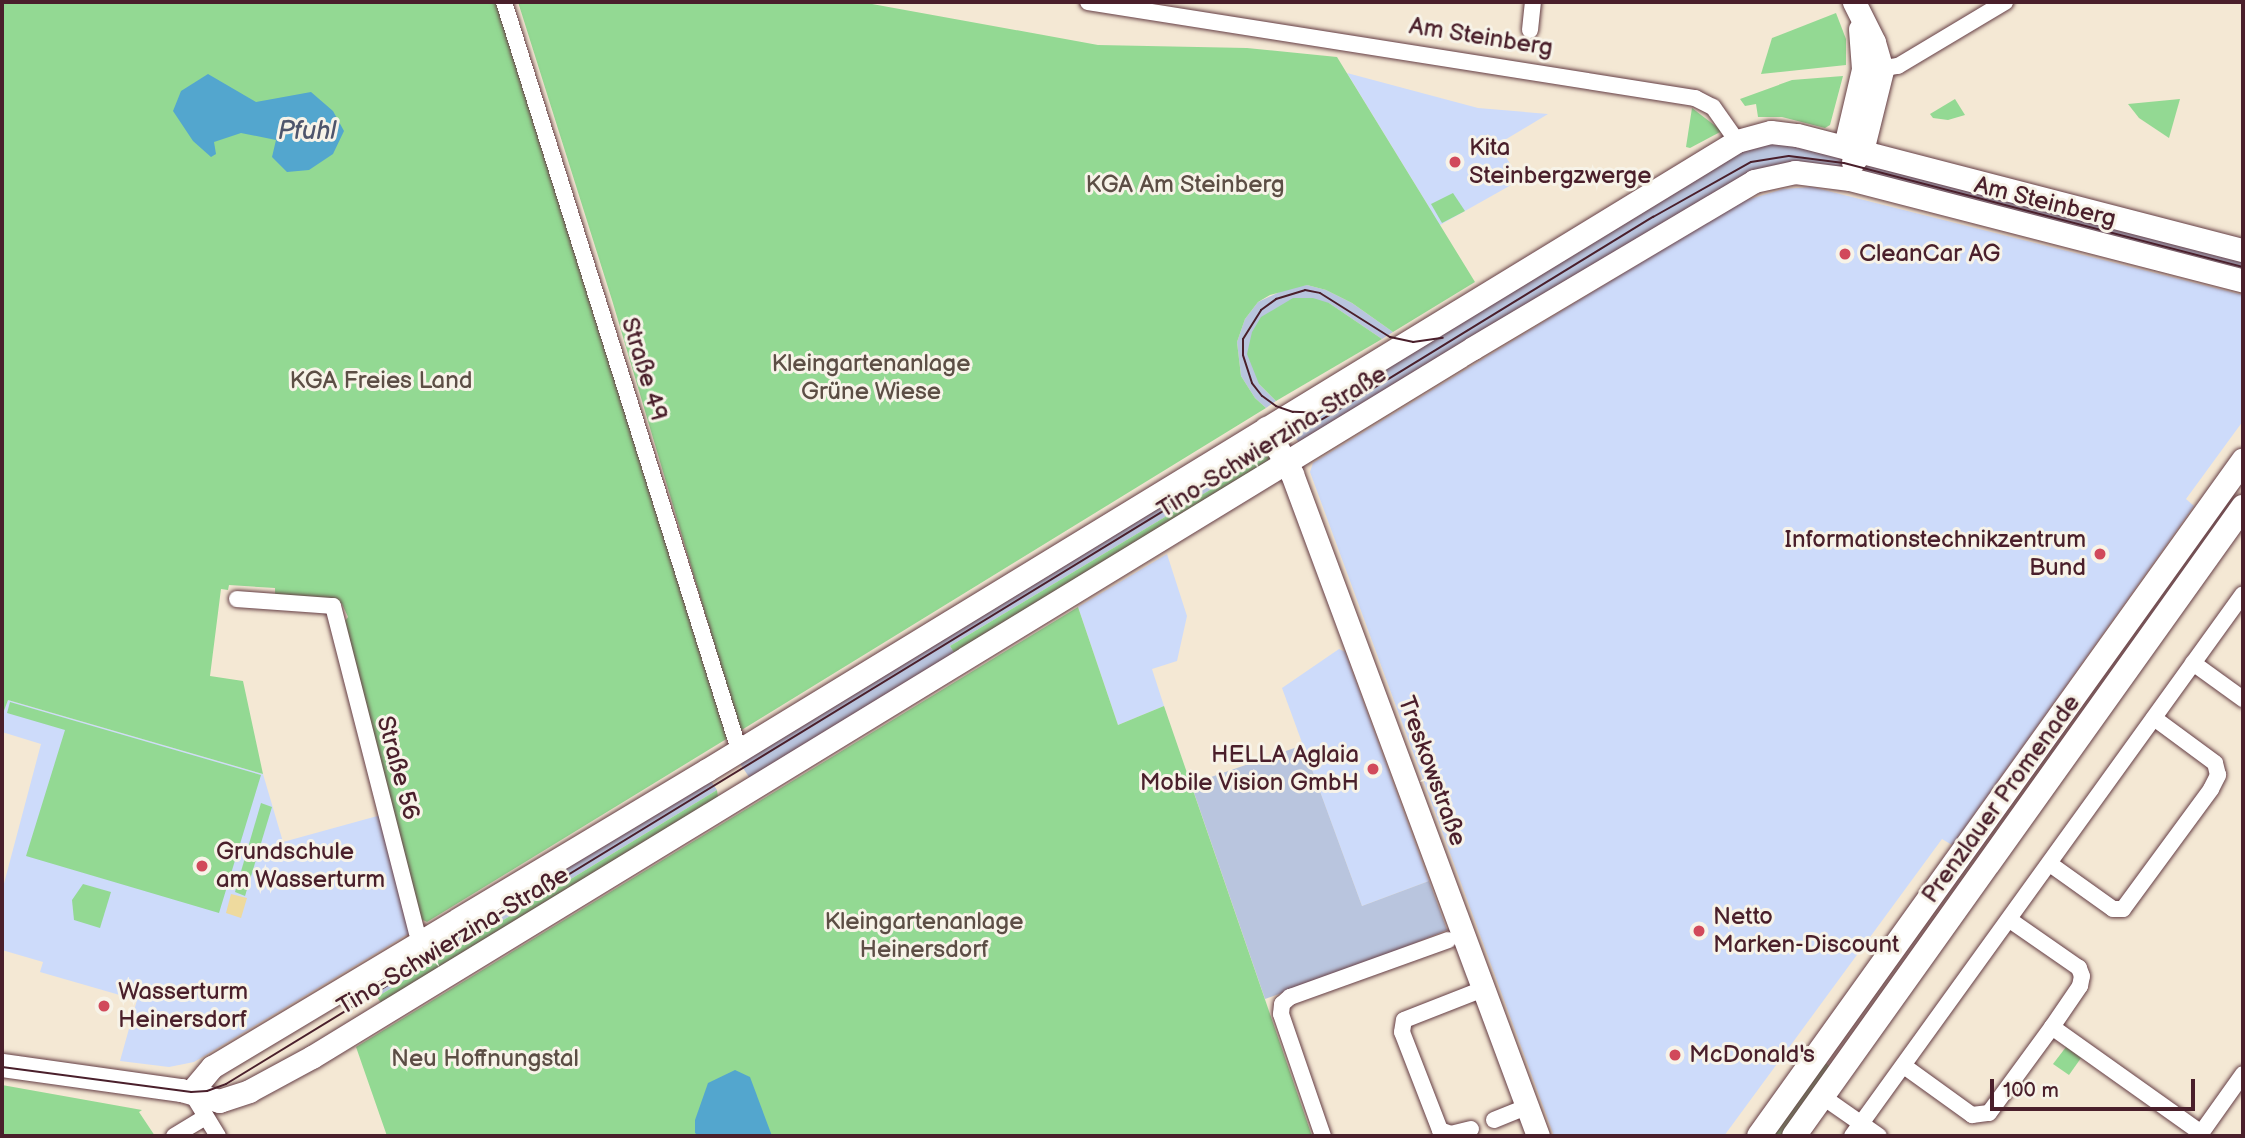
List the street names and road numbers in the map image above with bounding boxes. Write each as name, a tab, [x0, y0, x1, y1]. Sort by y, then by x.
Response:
street label: Am Steinberg	[1407, 11, 1555, 63]
street label: Am Steinberg	[1971, 170, 2119, 234]
street label: Straße 49	[615, 314, 673, 424]
street label: Tino-Schwierzina-Straße	[1152, 360, 1392, 524]
street label: Prenzlauer Promenade	[1916, 689, 2086, 909]
street label: Treskowstraße	[1392, 692, 1472, 850]
street label: Straße 56	[370, 713, 426, 823]
street label: Tino-Schwierzina-Straße	[332, 860, 574, 1022]

